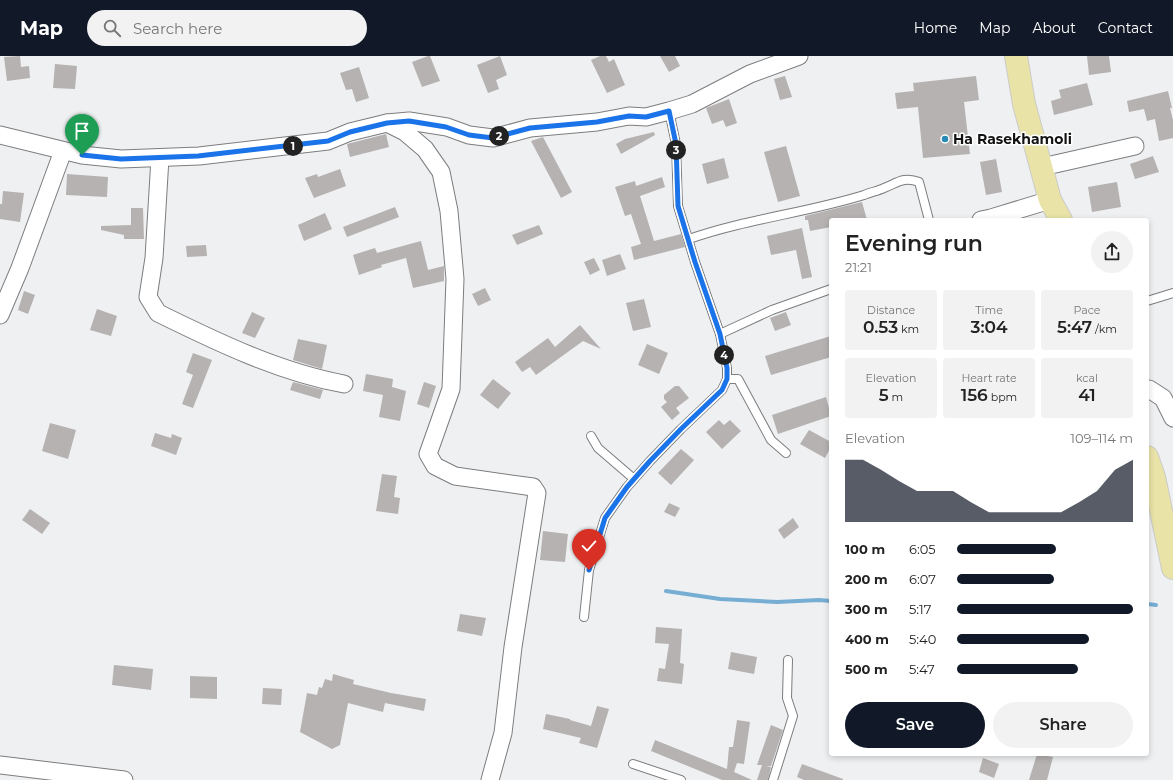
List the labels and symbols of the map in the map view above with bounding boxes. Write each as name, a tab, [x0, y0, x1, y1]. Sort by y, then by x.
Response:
pin	[65, 114, 99, 155]
pin: 2	[489, 126, 509, 146]
place label: Ha Rasekhamoli	[953, 130, 1072, 148]
marker: Ha Rasekhamoli	[940, 134, 950, 144]
pin: 1	[283, 136, 303, 156]
pin: 3	[666, 140, 686, 160]
pin: 4	[714, 345, 734, 365]
pin	[572, 529, 606, 570]

